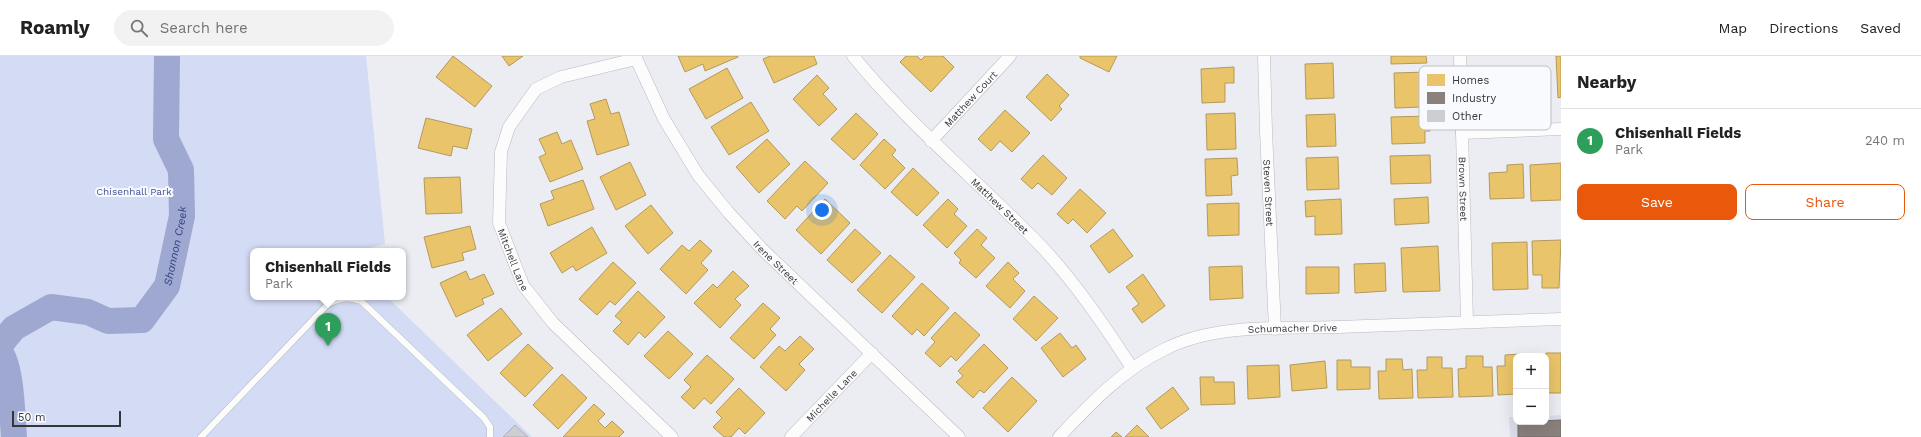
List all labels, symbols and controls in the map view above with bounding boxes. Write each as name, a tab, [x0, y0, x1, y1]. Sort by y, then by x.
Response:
search box	[114, 10, 394, 46]
text: Roamly	[20, 16, 90, 39]
icon: search	[128, 17, 150, 39]
text: Search here	[160, 19, 248, 37]
text: Map	[1719, 20, 1747, 36]
text: Directions	[1769, 20, 1838, 36]
text: Saved	[1860, 20, 1901, 36]
legend	[1419, 66, 1551, 130]
street label: Matthew Court	[942, 68, 1000, 129]
text: Nearby	[1577, 72, 1636, 92]
text: Homes	[1452, 74, 1489, 87]
text: Industry	[1452, 92, 1497, 105]
text: Other	[1452, 110, 1483, 123]
text: Chisenhall Fields	[1615, 124, 1741, 142]
text: 1	[1587, 133, 1593, 148]
text: 240 m	[1865, 133, 1905, 148]
text: Park	[1615, 142, 1643, 157]
street label: Brown Street	[1457, 157, 1470, 222]
street label: Steven Street	[1262, 159, 1276, 227]
street label: Matthew Street	[969, 176, 1032, 236]
button: Save	[1577, 184, 1737, 220]
button: Share	[1745, 184, 1905, 220]
park label: Chisenhall Park	[96, 186, 172, 197]
your location	[812, 200, 832, 220]
water label: Shannon Creek	[161, 205, 189, 287]
street label: Mitchell Lane	[496, 227, 531, 293]
street label: Irene Street	[751, 238, 801, 287]
popup	[250, 248, 406, 300]
text: Chisenhall Fields	[265, 258, 391, 276]
text: Park	[265, 276, 293, 291]
pin: 1	[315, 313, 341, 346]
street label: Schumacher Drive	[1247, 322, 1338, 335]
map controls	[1513, 353, 1549, 425]
button: +	[1513, 353, 1549, 389]
street label: Michelle Lane	[804, 367, 859, 423]
button: −	[1513, 389, 1549, 425]
scale bar	[12, 409, 121, 428]
text: 50 m	[18, 411, 45, 424]

